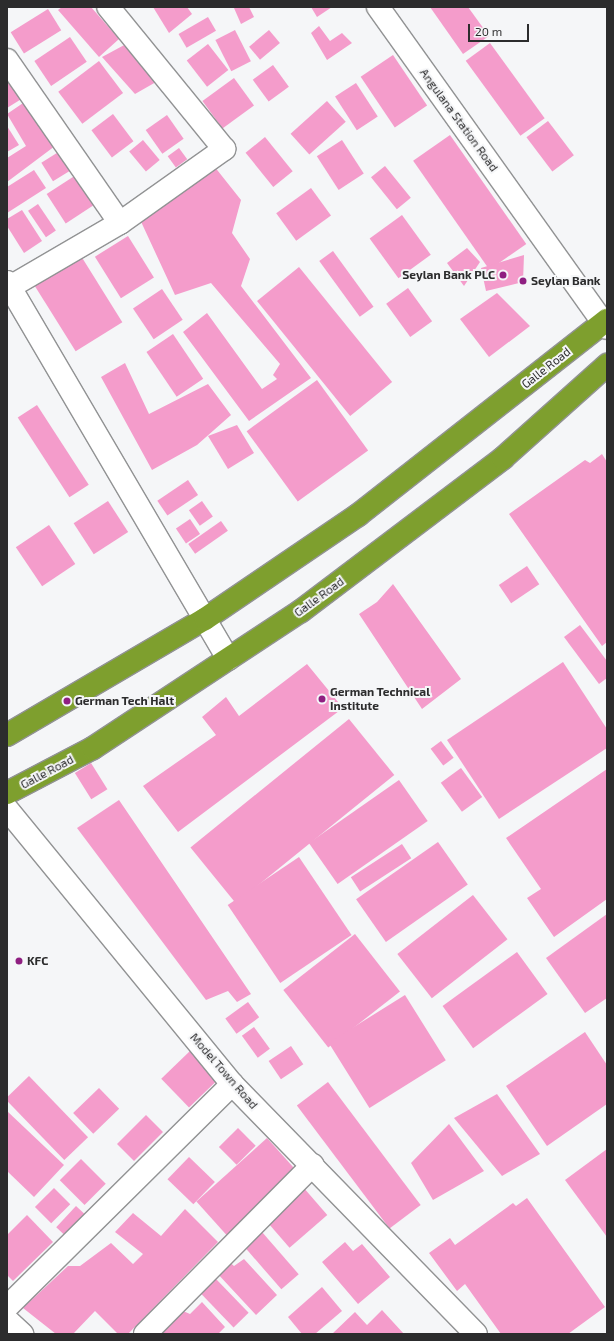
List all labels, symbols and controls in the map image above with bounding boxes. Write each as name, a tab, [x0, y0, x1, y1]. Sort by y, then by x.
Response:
scale bar	[470, 16, 531, 42]
text: 20 m	[475, 24, 502, 38]
street label: Angulana Station Road	[417, 66, 501, 174]
place label: Seylan Bank PLC	[402, 268, 495, 282]
marker: Seylan Bank PLC	[498, 270, 508, 280]
place label: Seylan Bank	[531, 274, 601, 288]
marker: Seylan Bank	[518, 276, 528, 286]
street label: Galle Road	[519, 344, 573, 392]
street label: Galle Road	[291, 574, 347, 620]
place label: German Technical Institute	[330, 685, 430, 713]
place label: German Tech Halt	[75, 694, 174, 708]
marker: German Technical Institute	[317, 694, 327, 704]
marker: German Tech Halt	[62, 696, 72, 706]
street label: Galle Road	[18, 752, 76, 792]
place label: KFC	[27, 954, 48, 968]
marker: KFC	[14, 956, 24, 966]
street label: Model Town Road	[187, 1030, 261, 1112]

